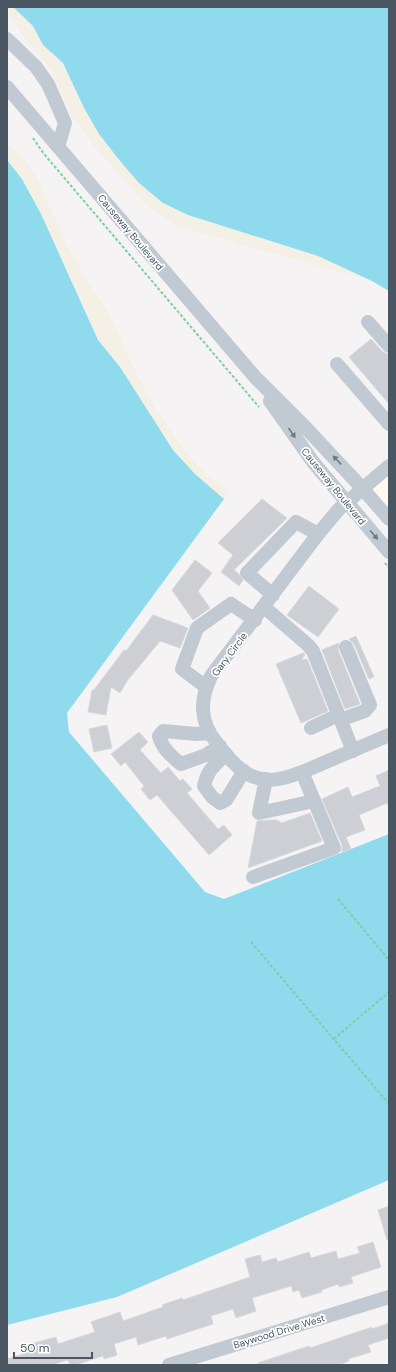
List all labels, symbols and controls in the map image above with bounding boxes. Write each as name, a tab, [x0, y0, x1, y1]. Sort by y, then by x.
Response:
street label: Causeway Boulevard	[95, 192, 166, 273]
one-way arrow	[288, 428, 296, 438]
street label: Causeway Boulevard	[299, 445, 369, 527]
one-way arrow	[332, 455, 341, 465]
one-way arrow	[370, 529, 379, 540]
street label: Gary Circle	[209, 630, 250, 679]
street label: Baywood Drive West	[232, 1311, 327, 1352]
scale bar	[14, 1334, 92, 1360]
text: 50 m	[20, 1340, 49, 1356]

